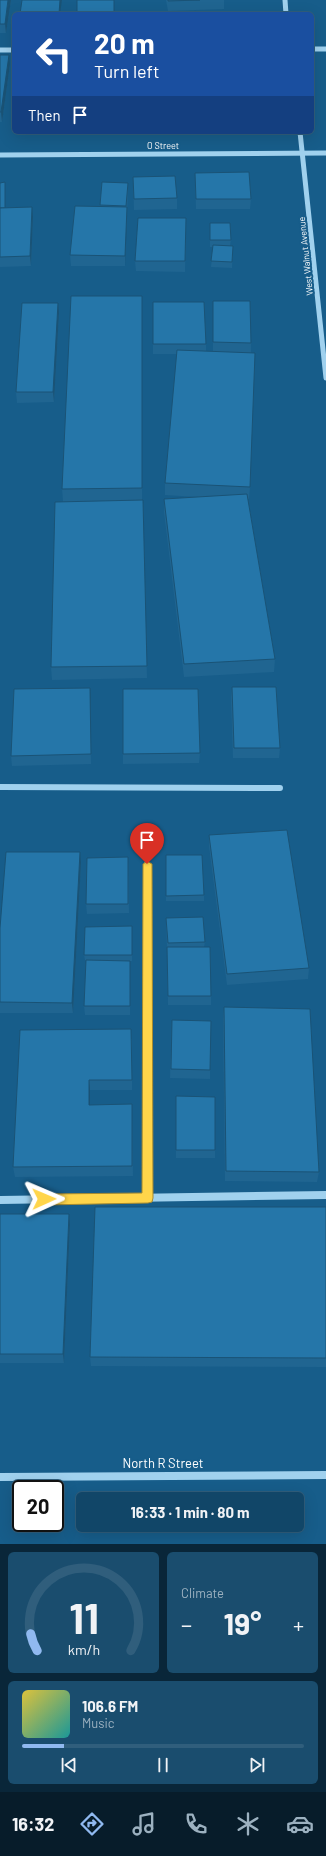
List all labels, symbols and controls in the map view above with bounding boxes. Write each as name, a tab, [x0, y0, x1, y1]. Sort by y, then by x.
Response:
text: 20 m	[94, 26, 155, 60]
icon: left	[28, 28, 80, 80]
text: Turn left	[94, 60, 160, 82]
icon: arrive	[69, 104, 91, 126]
text: Then	[28, 106, 61, 124]
street label: O Street	[147, 140, 179, 151]
street label: West Walnut Avenue	[296, 216, 315, 296]
pin	[130, 823, 164, 864]
icon: arrive	[136, 829, 158, 851]
position arrow	[23, 1178, 65, 1220]
street label: North R Street	[122, 1455, 204, 1471]
speed limit sign: 20	[12, 1480, 64, 1532]
text: 16:33 · 1 min · 80 m	[130, 1503, 250, 1521]
text: Climate	[181, 1585, 224, 1601]
text: 11	[69, 1591, 98, 1641]
text: 19°	[224, 1605, 261, 1641]
text: −	[181, 1611, 192, 1637]
text: +	[293, 1611, 304, 1637]
text: km/h	[67, 1640, 100, 1657]
text: 106.6 FM	[82, 1697, 138, 1715]
text: Music	[82, 1715, 115, 1731]
icon: previous	[58, 1754, 80, 1776]
icon: pause	[152, 1754, 174, 1776]
icon: next	[246, 1754, 268, 1776]
icon: directions	[78, 1810, 106, 1838]
icon: music	[130, 1810, 158, 1838]
icon: phone	[182, 1810, 210, 1838]
icon: climate	[234, 1810, 262, 1838]
icon: car	[286, 1810, 314, 1838]
text: 16:32	[12, 1813, 54, 1835]

